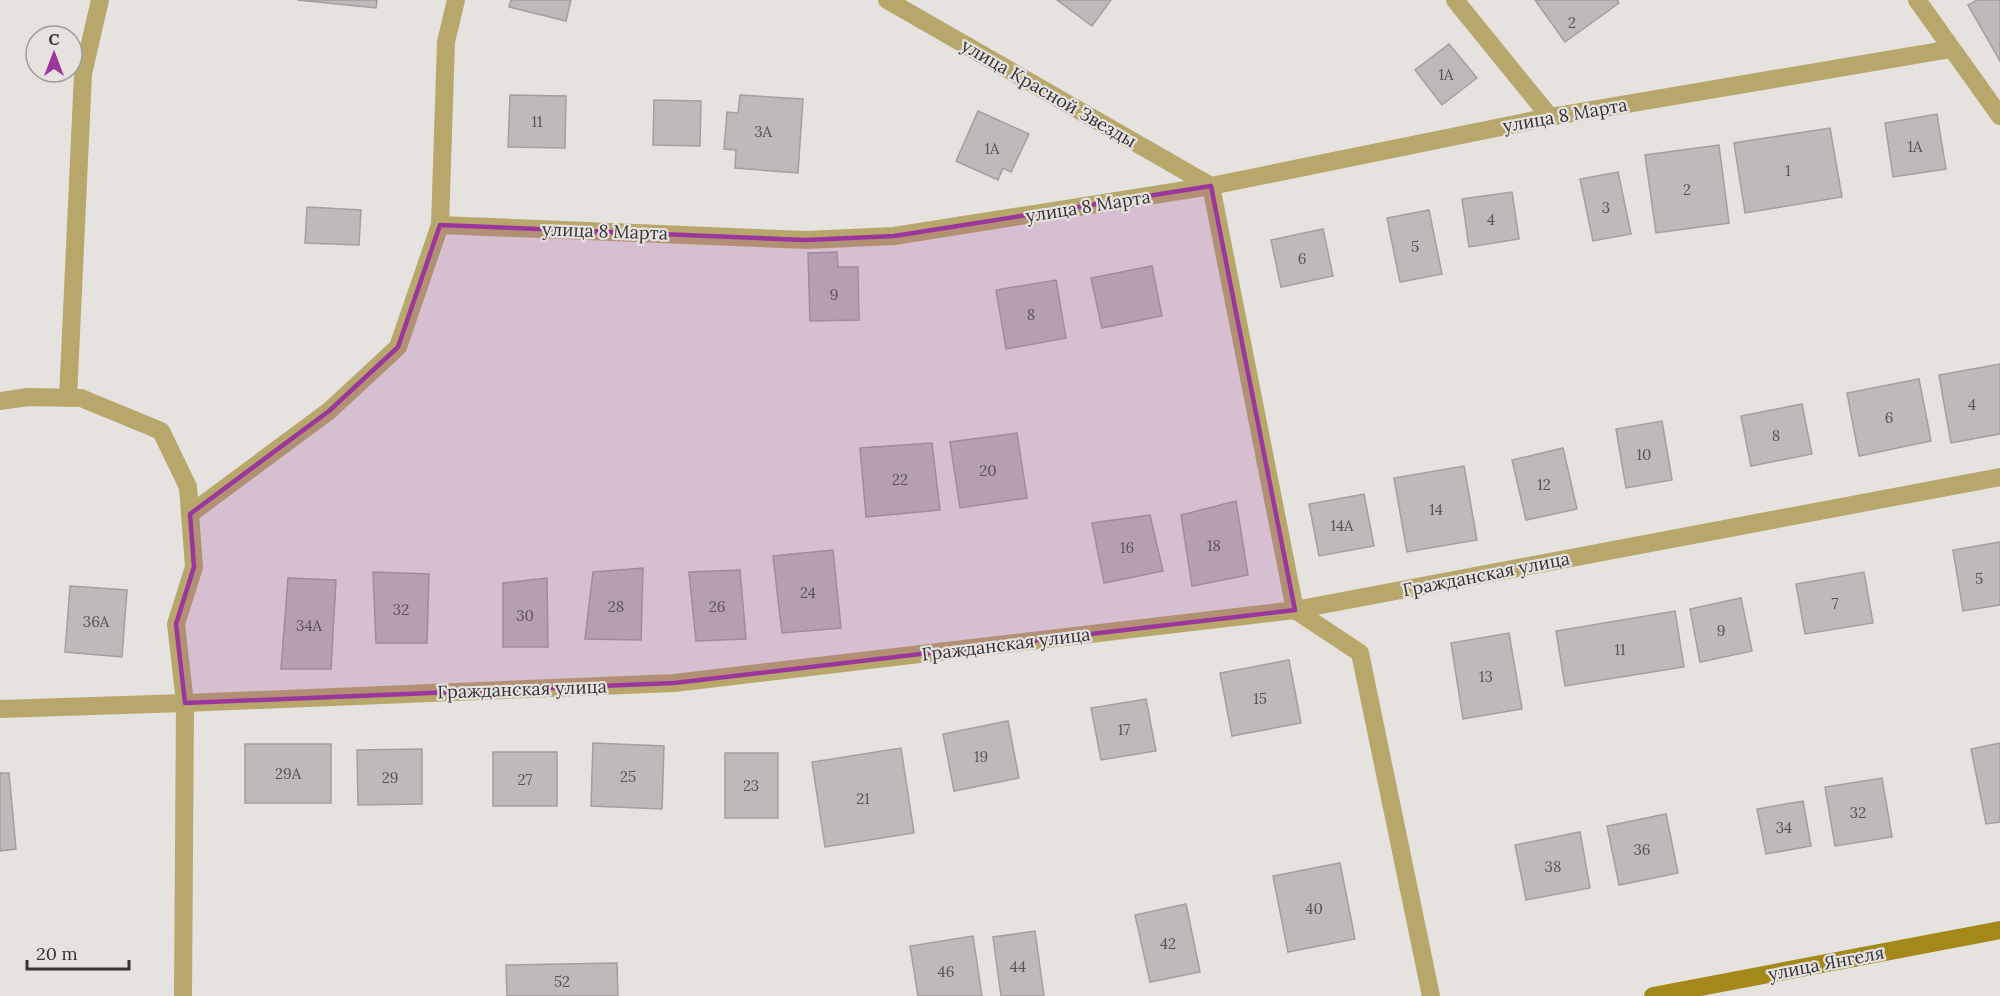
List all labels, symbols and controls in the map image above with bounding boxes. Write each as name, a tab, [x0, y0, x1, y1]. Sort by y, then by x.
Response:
house number: 2	[1568, 13, 1576, 32]
north arrow	[24, 24, 84, 84]
text: С	[48, 29, 60, 49]
street label: улица Красной Звезды	[957, 33, 1141, 153]
house number: 1А	[1438, 65, 1454, 84]
street label: улица 8 Марта	[1501, 93, 1629, 137]
house number: 11	[532, 112, 542, 131]
house number: 3А	[754, 122, 772, 141]
house number: 1А	[1907, 137, 1923, 156]
house number: 1А	[984, 139, 1000, 158]
house number: 1	[1785, 161, 1791, 180]
house number: 2	[1683, 180, 1691, 199]
street label: улица 8 Марта	[1024, 185, 1152, 227]
house number: 3	[1602, 198, 1610, 217]
house number: 4	[1487, 210, 1495, 229]
street label: улица 8 Марта	[542, 217, 668, 245]
house number: 5	[1411, 237, 1419, 256]
house number: 6	[1298, 249, 1306, 268]
house number: 9	[830, 285, 838, 304]
house number: 8	[1027, 305, 1035, 324]
house number: 4	[1968, 395, 1976, 414]
house number: 6	[1885, 408, 1893, 427]
house number: 8	[1772, 426, 1780, 445]
house number: 10	[1637, 445, 1651, 464]
house number: 20	[979, 461, 997, 480]
house number: 22	[892, 470, 908, 489]
house number: 12	[1537, 475, 1551, 494]
house number: 14	[1429, 500, 1443, 519]
house number: 14А	[1331, 516, 1354, 535]
house number: 18	[1207, 536, 1221, 555]
house number: 16	[1120, 538, 1134, 557]
street label: Гражданская улица	[1400, 547, 1572, 601]
house number: 5	[1975, 569, 1983, 588]
house number: 24	[800, 583, 816, 602]
house number: 7	[1832, 594, 1839, 613]
house number: 28	[608, 597, 624, 616]
house number: 26	[709, 597, 725, 616]
house number: 32	[393, 600, 409, 619]
house number: 30	[516, 606, 534, 625]
house number: 36А	[83, 612, 110, 631]
house number: 34А	[296, 616, 323, 635]
house number: 9	[1717, 621, 1725, 640]
street label: Гражданская улица	[920, 622, 1092, 666]
house number: 11	[1615, 640, 1625, 659]
house number: 13	[1479, 667, 1493, 686]
street label: Гражданская улица	[437, 675, 607, 703]
house number: 15	[1253, 689, 1267, 708]
house number: 17	[1118, 720, 1130, 739]
house number: 19	[974, 747, 988, 766]
house number: 29А	[275, 764, 302, 783]
house number: 25	[620, 767, 636, 786]
house number: 29	[382, 768, 398, 787]
house number: 27	[518, 770, 533, 789]
house number: 23	[743, 776, 759, 795]
house number: 21	[856, 789, 870, 808]
house number: 32	[1850, 803, 1866, 822]
house number: 34	[1776, 818, 1792, 837]
house number: 36	[1633, 840, 1651, 859]
house number: 38	[1545, 857, 1561, 876]
house number: 40	[1305, 899, 1323, 918]
scale bar	[27, 933, 129, 971]
house number: 42	[1160, 934, 1176, 953]
street label: улица Янгеля	[1766, 940, 1886, 986]
text: 20 m	[36, 942, 78, 965]
house number: 44	[1010, 957, 1026, 976]
house number: 46	[938, 962, 954, 981]
house number: 52	[554, 972, 570, 991]

